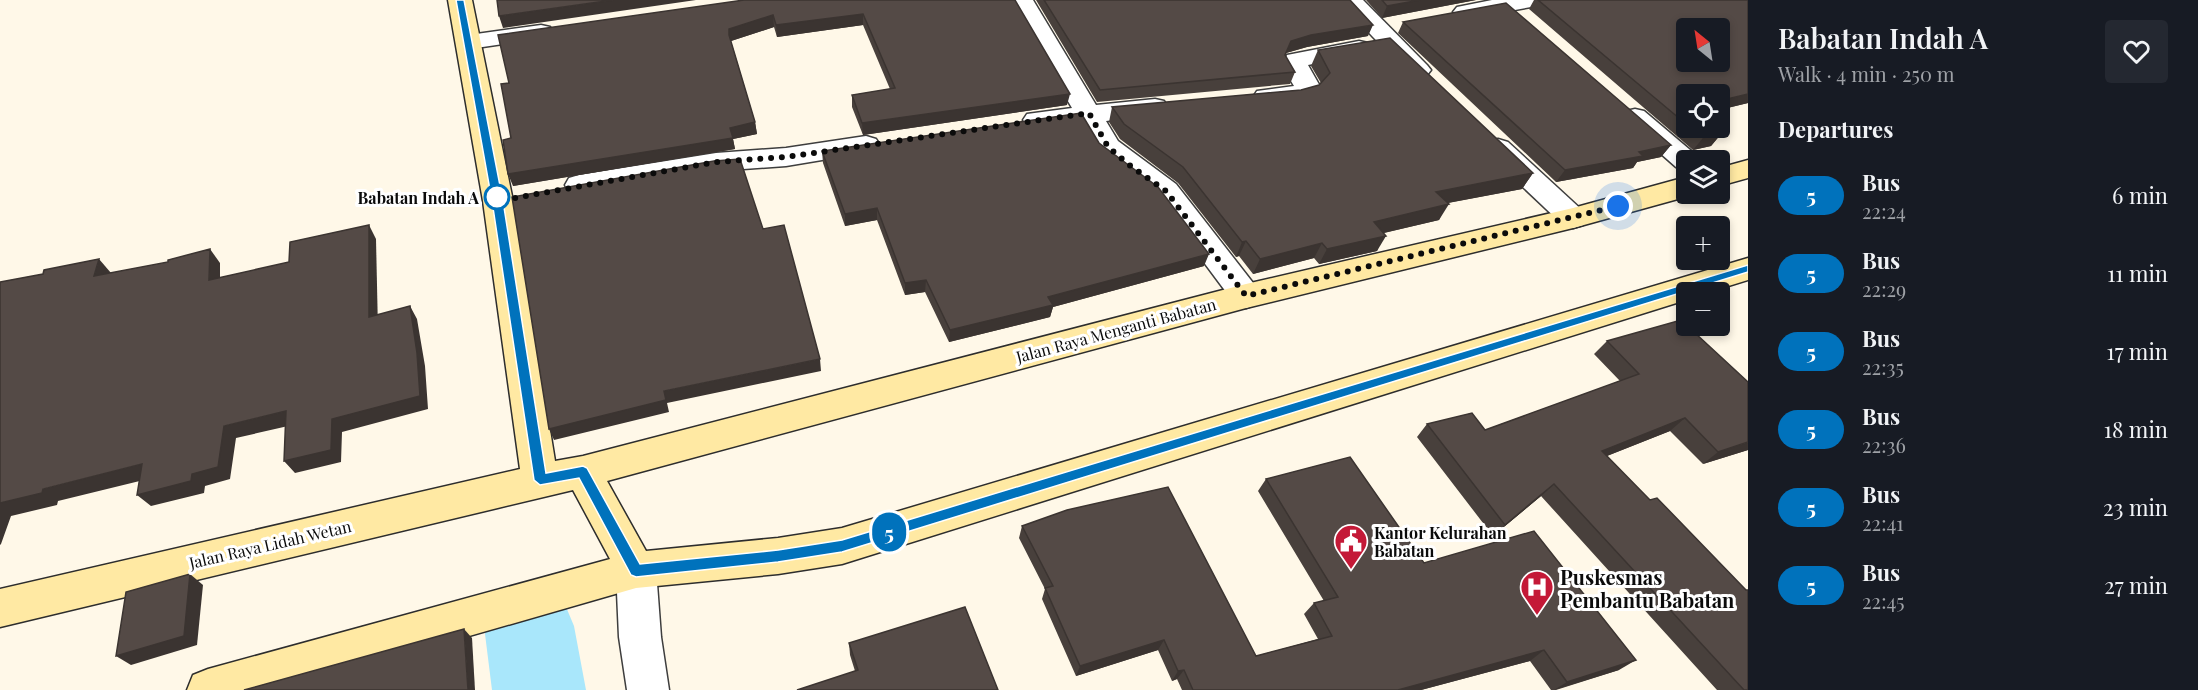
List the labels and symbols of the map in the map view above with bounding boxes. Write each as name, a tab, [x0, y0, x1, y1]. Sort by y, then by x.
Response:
north arrow	[1676, 18, 1730, 72]
marker: Babatan Indah A	[484, 184, 510, 210]
place label: Babatan Indah A	[358, 187, 479, 208]
your location	[1603, 191, 1633, 221]
street label: Jalan Raya Menganti Babatan	[1013, 293, 1219, 367]
line badge: 5	[870, 512, 908, 552]
street label: Jalan Raya Lidah Wetan	[186, 515, 354, 573]
place label: Kantor Kelurahan Babatan	[1374, 522, 1507, 561]
public building icon: Kantor Kelurahan Babatan	[1333, 523, 1369, 570]
place label: Puskesmas Pembantu Babatan	[1560, 563, 1735, 613]
hospital icon: Puskesmas Pembantu Babatan	[1519, 569, 1555, 616]

